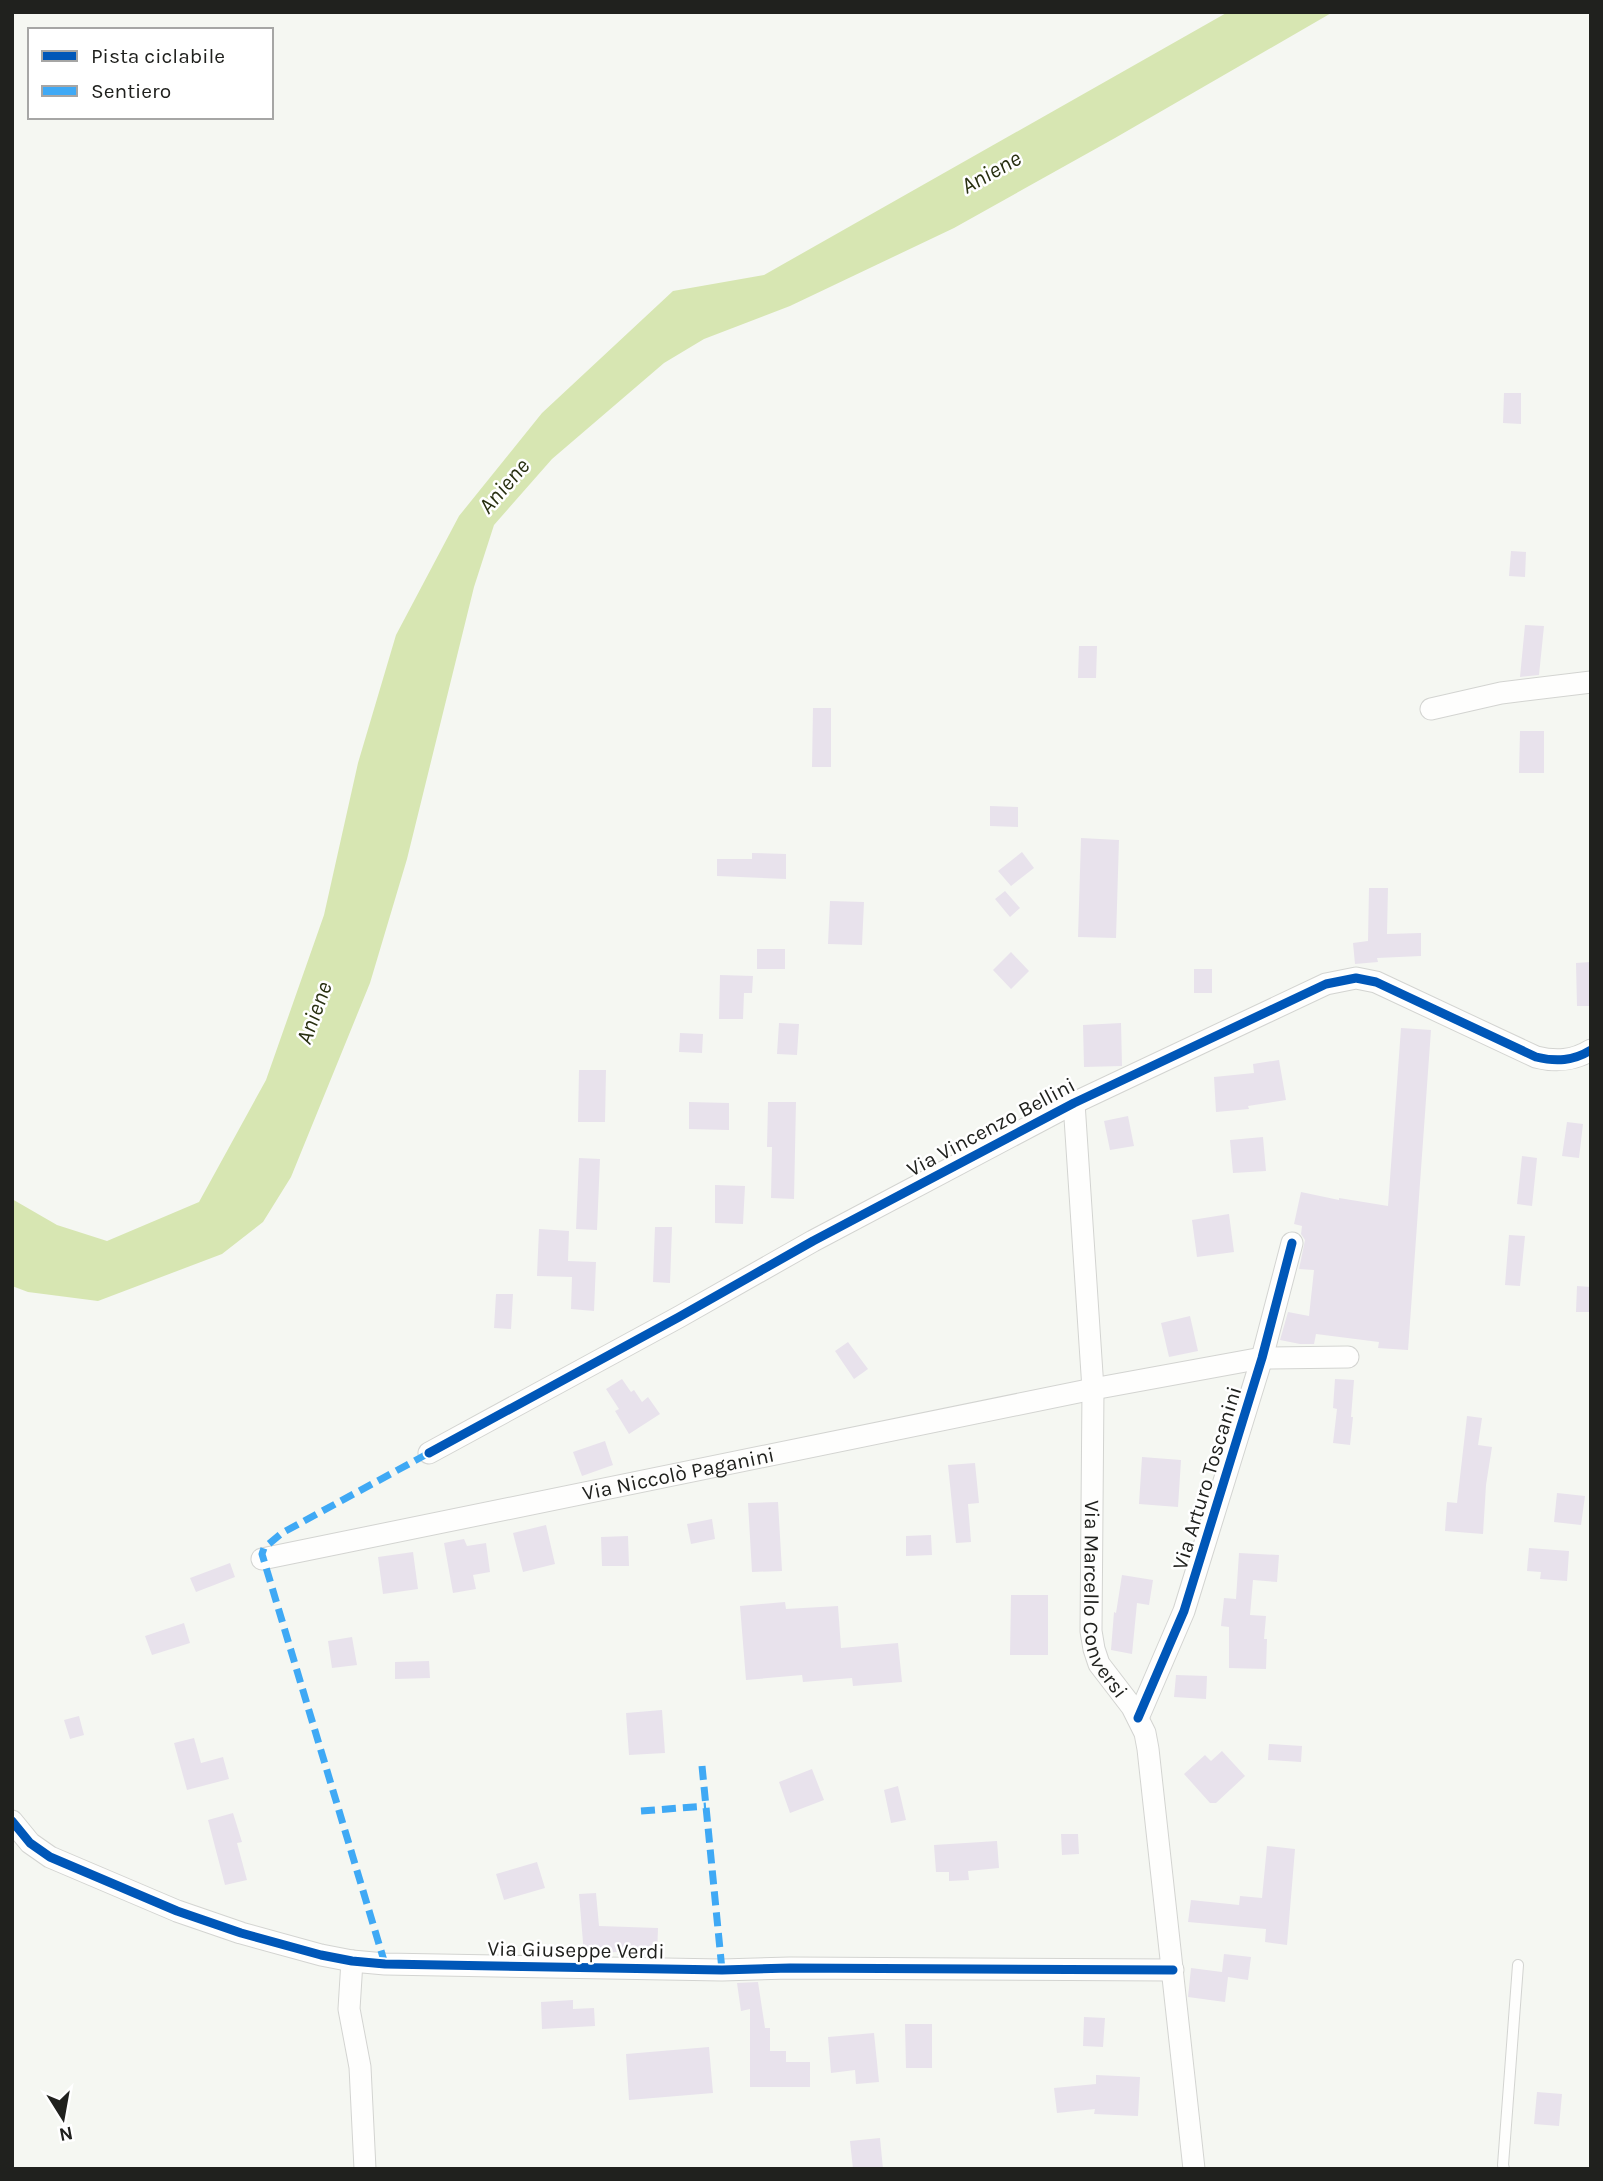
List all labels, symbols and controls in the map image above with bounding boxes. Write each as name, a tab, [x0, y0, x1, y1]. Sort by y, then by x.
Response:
legend	[28, 28, 273, 119]
text: Pista ciclabile	[91, 44, 225, 68]
text: Sentiero	[91, 79, 171, 103]
water label: Aniene	[956, 144, 1026, 199]
water label: Aniene	[473, 453, 536, 519]
water label: Aniene	[290, 978, 338, 1048]
street label: Via Vincenzo Bellini	[903, 1073, 1079, 1181]
street label: Via Arturo Toscanini	[1168, 1383, 1246, 1573]
street label: Via Niccolò Paganini	[580, 1442, 776, 1505]
street label: Via Marcello Conversi	[1079, 1500, 1133, 1703]
street label: Via Giuseppe Verdi	[487, 1936, 665, 1964]
north arrow	[28, 2083, 98, 2153]
text: N	[57, 2122, 75, 2146]

